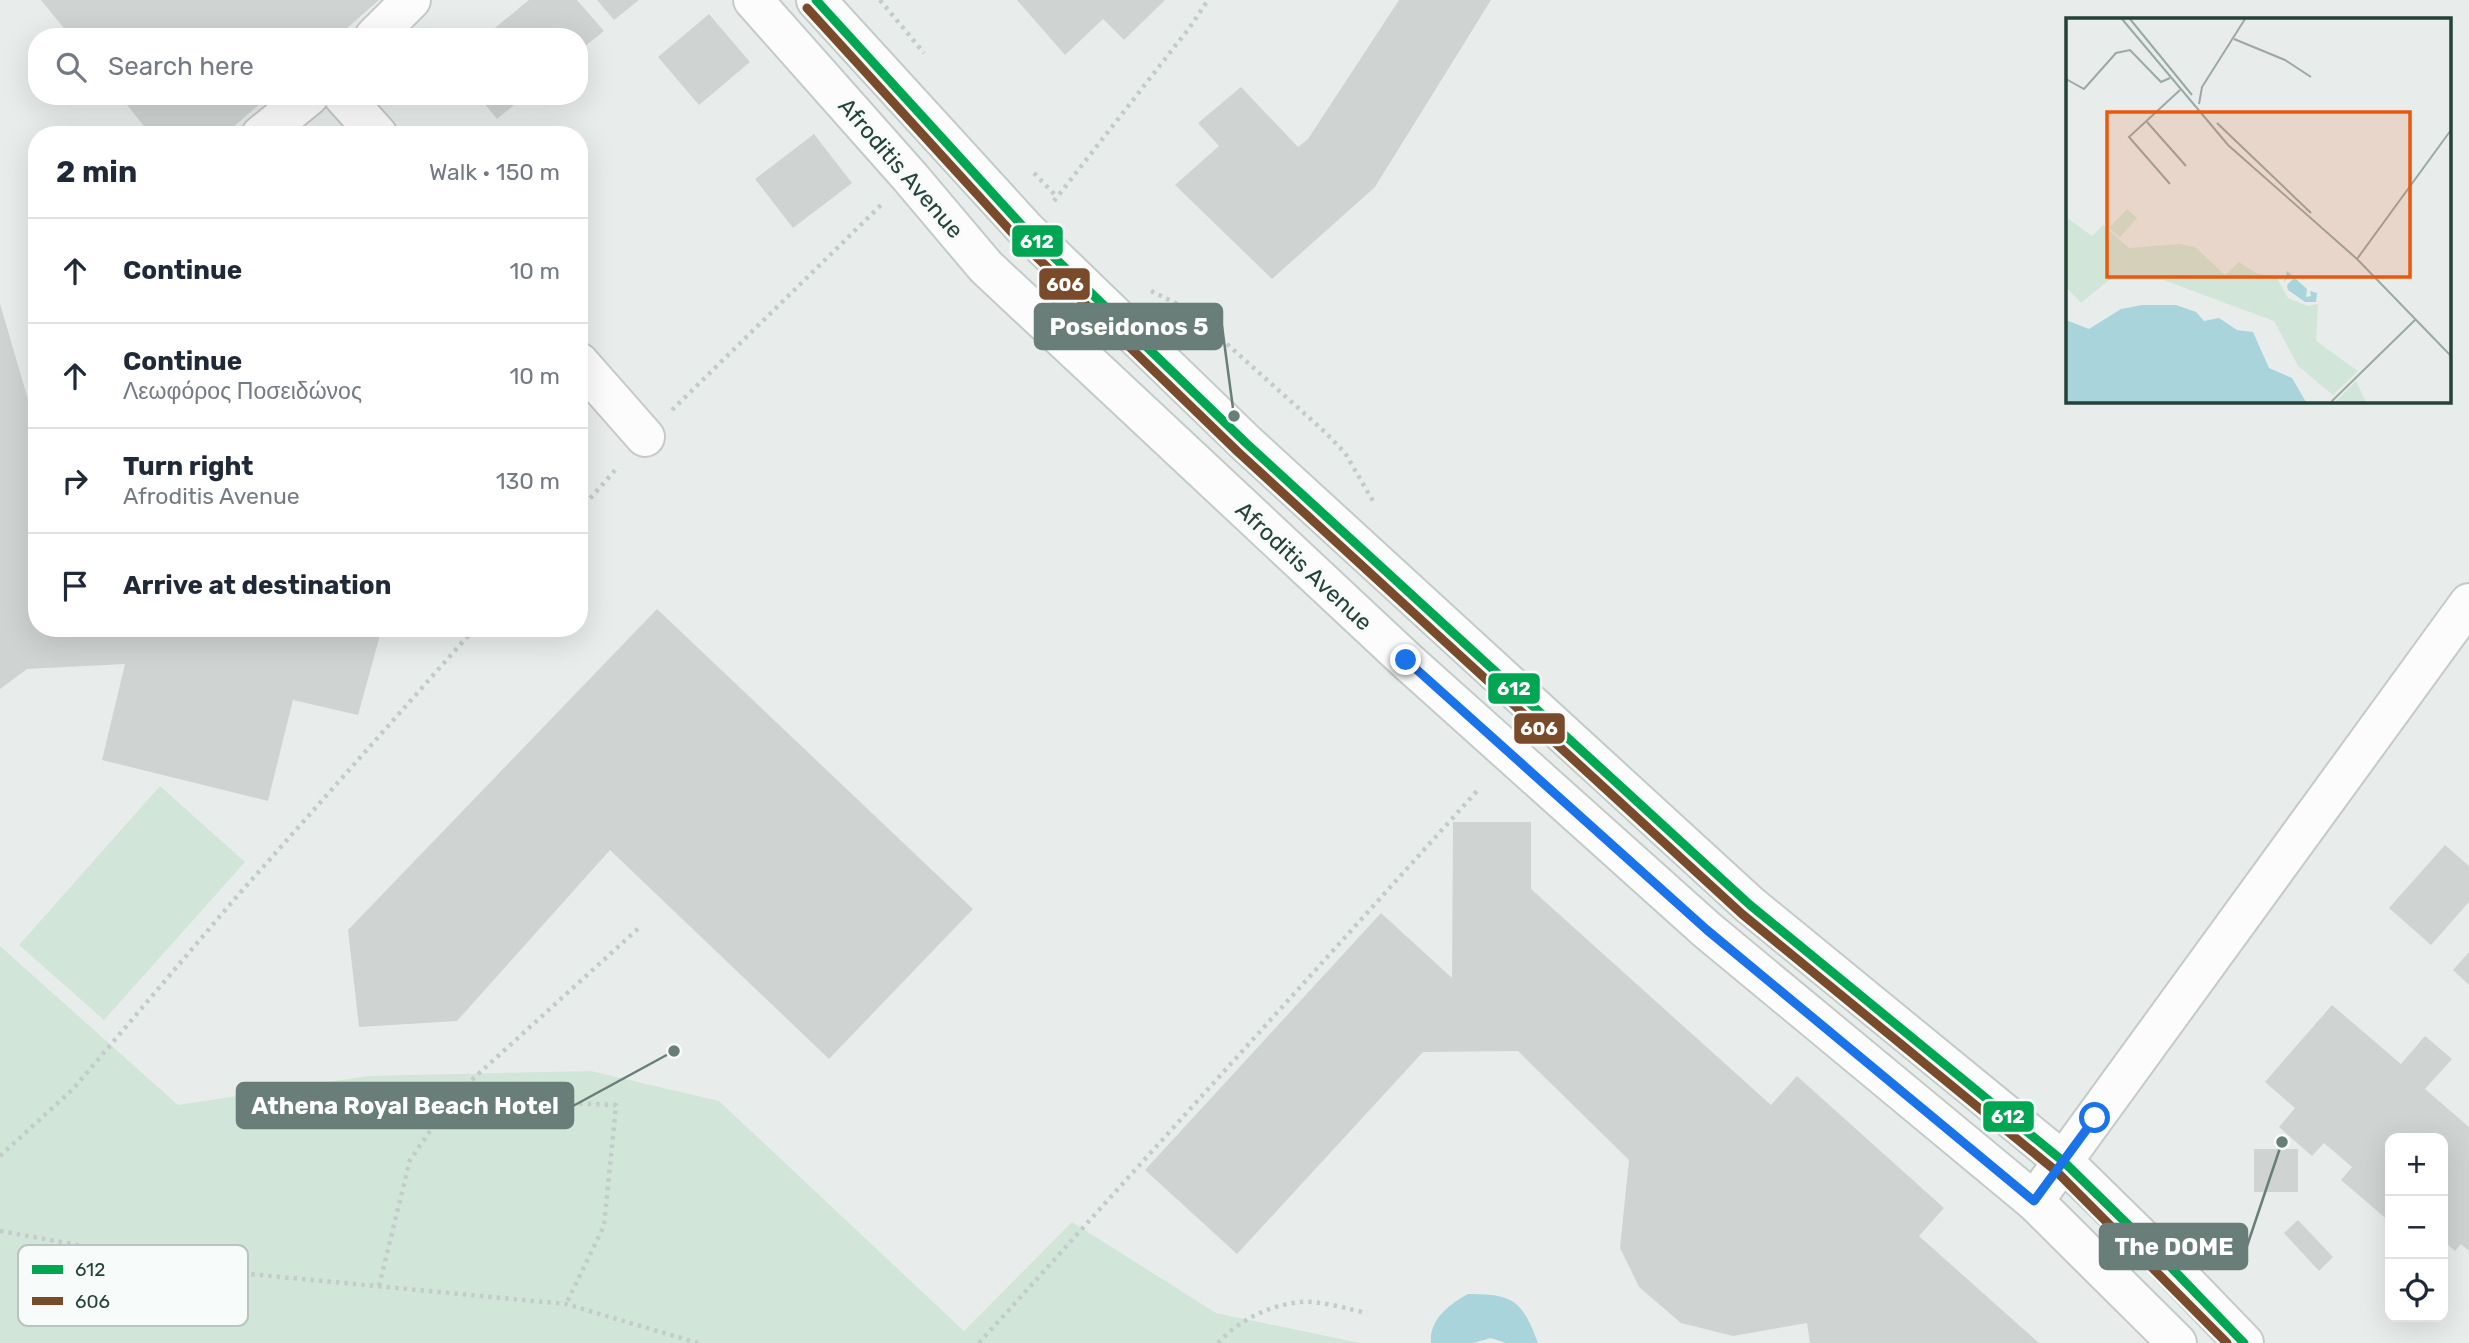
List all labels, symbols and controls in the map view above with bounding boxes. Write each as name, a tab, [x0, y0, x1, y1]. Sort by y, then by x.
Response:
inset map	[2066, 18, 2452, 402]
search box	[28, 28, 588, 105]
icon: search	[52, 48, 90, 86]
text: Search here	[108, 51, 254, 82]
street label: Afroditis Avenue	[832, 92, 970, 244]
text: 2 min	[56, 154, 137, 190]
text: Walk · 150 m	[429, 158, 560, 186]
line badge: 612	[1011, 224, 1064, 258]
text: 612	[1020, 230, 1054, 253]
icon: ahead	[56, 252, 94, 290]
text: Continue	[123, 255, 242, 286]
text: 10 m	[509, 257, 560, 285]
line badge: 606	[1038, 267, 1091, 301]
text: 606	[1046, 273, 1084, 296]
callout: Poseidonos 5	[1035, 304, 1222, 349]
text: Poseidonos 5	[1050, 313, 1208, 341]
text: Continue	[123, 346, 242, 377]
icon: ahead	[56, 357, 94, 395]
text: 10 m	[509, 362, 560, 390]
text: Λεωφόρος Ποσειδώνος	[123, 377, 362, 405]
text: Turn right	[123, 451, 253, 482]
icon: right	[56, 462, 94, 500]
text: 130 m	[496, 467, 560, 495]
text: Afroditis Avenue	[123, 482, 300, 510]
street label: Afroditis Avenue	[1230, 496, 1378, 636]
icon: arrive	[56, 567, 94, 605]
text: Arrive at destination	[123, 570, 391, 601]
route end	[1390, 644, 1421, 675]
line badge: 612	[1487, 672, 1541, 705]
text: 612	[1497, 677, 1531, 700]
line badge: 606	[1513, 712, 1566, 745]
text: 606	[1520, 717, 1558, 740]
callout: Athena Royal Beach Hotel	[237, 1083, 573, 1128]
text: Athena Royal Beach Hotel	[251, 1092, 559, 1120]
line badge: 612	[1982, 1100, 2035, 1133]
route start	[2079, 1102, 2110, 1133]
text: 612	[1991, 1105, 2025, 1128]
map controls	[2385, 1133, 2448, 1322]
button: +	[2385, 1133, 2448, 1196]
button: −	[2385, 1196, 2448, 1259]
callout: The DOME	[2100, 1224, 2247, 1269]
text: The DOME	[2114, 1233, 2234, 1261]
legend	[18, 1245, 248, 1326]
text: 612	[75, 1258, 105, 1281]
button: locate	[2385, 1259, 2448, 1322]
text: 606	[75, 1290, 110, 1313]

